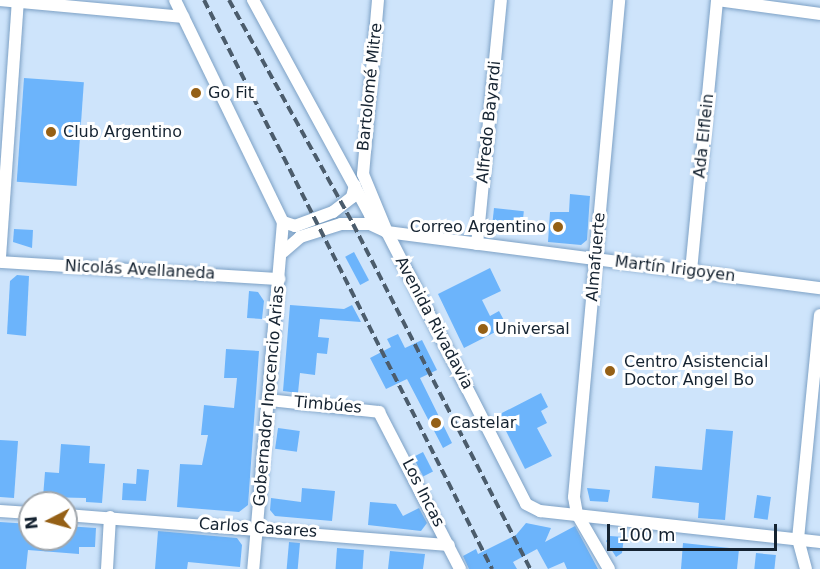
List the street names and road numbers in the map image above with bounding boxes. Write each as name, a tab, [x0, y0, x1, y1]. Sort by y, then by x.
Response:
street label: Bartolomé Mitre	[354, 22, 386, 152]
street label: Alfredo Bayardi	[473, 60, 505, 184]
street label: Ada Elflein	[690, 93, 718, 179]
street label: Almafuerte	[583, 212, 609, 302]
street label: Martín Irigoyen	[614, 252, 736, 286]
street label: Avenida Rivadavia	[391, 253, 477, 393]
street label: Nicolás Avellaneda	[64, 256, 216, 284]
street label: Gobernador Inocencio Arias	[250, 285, 288, 507]
street label: Timbúes	[293, 392, 363, 418]
street label: Los Incas	[398, 456, 448, 530]
street label: Carlos Casares	[198, 514, 318, 542]

